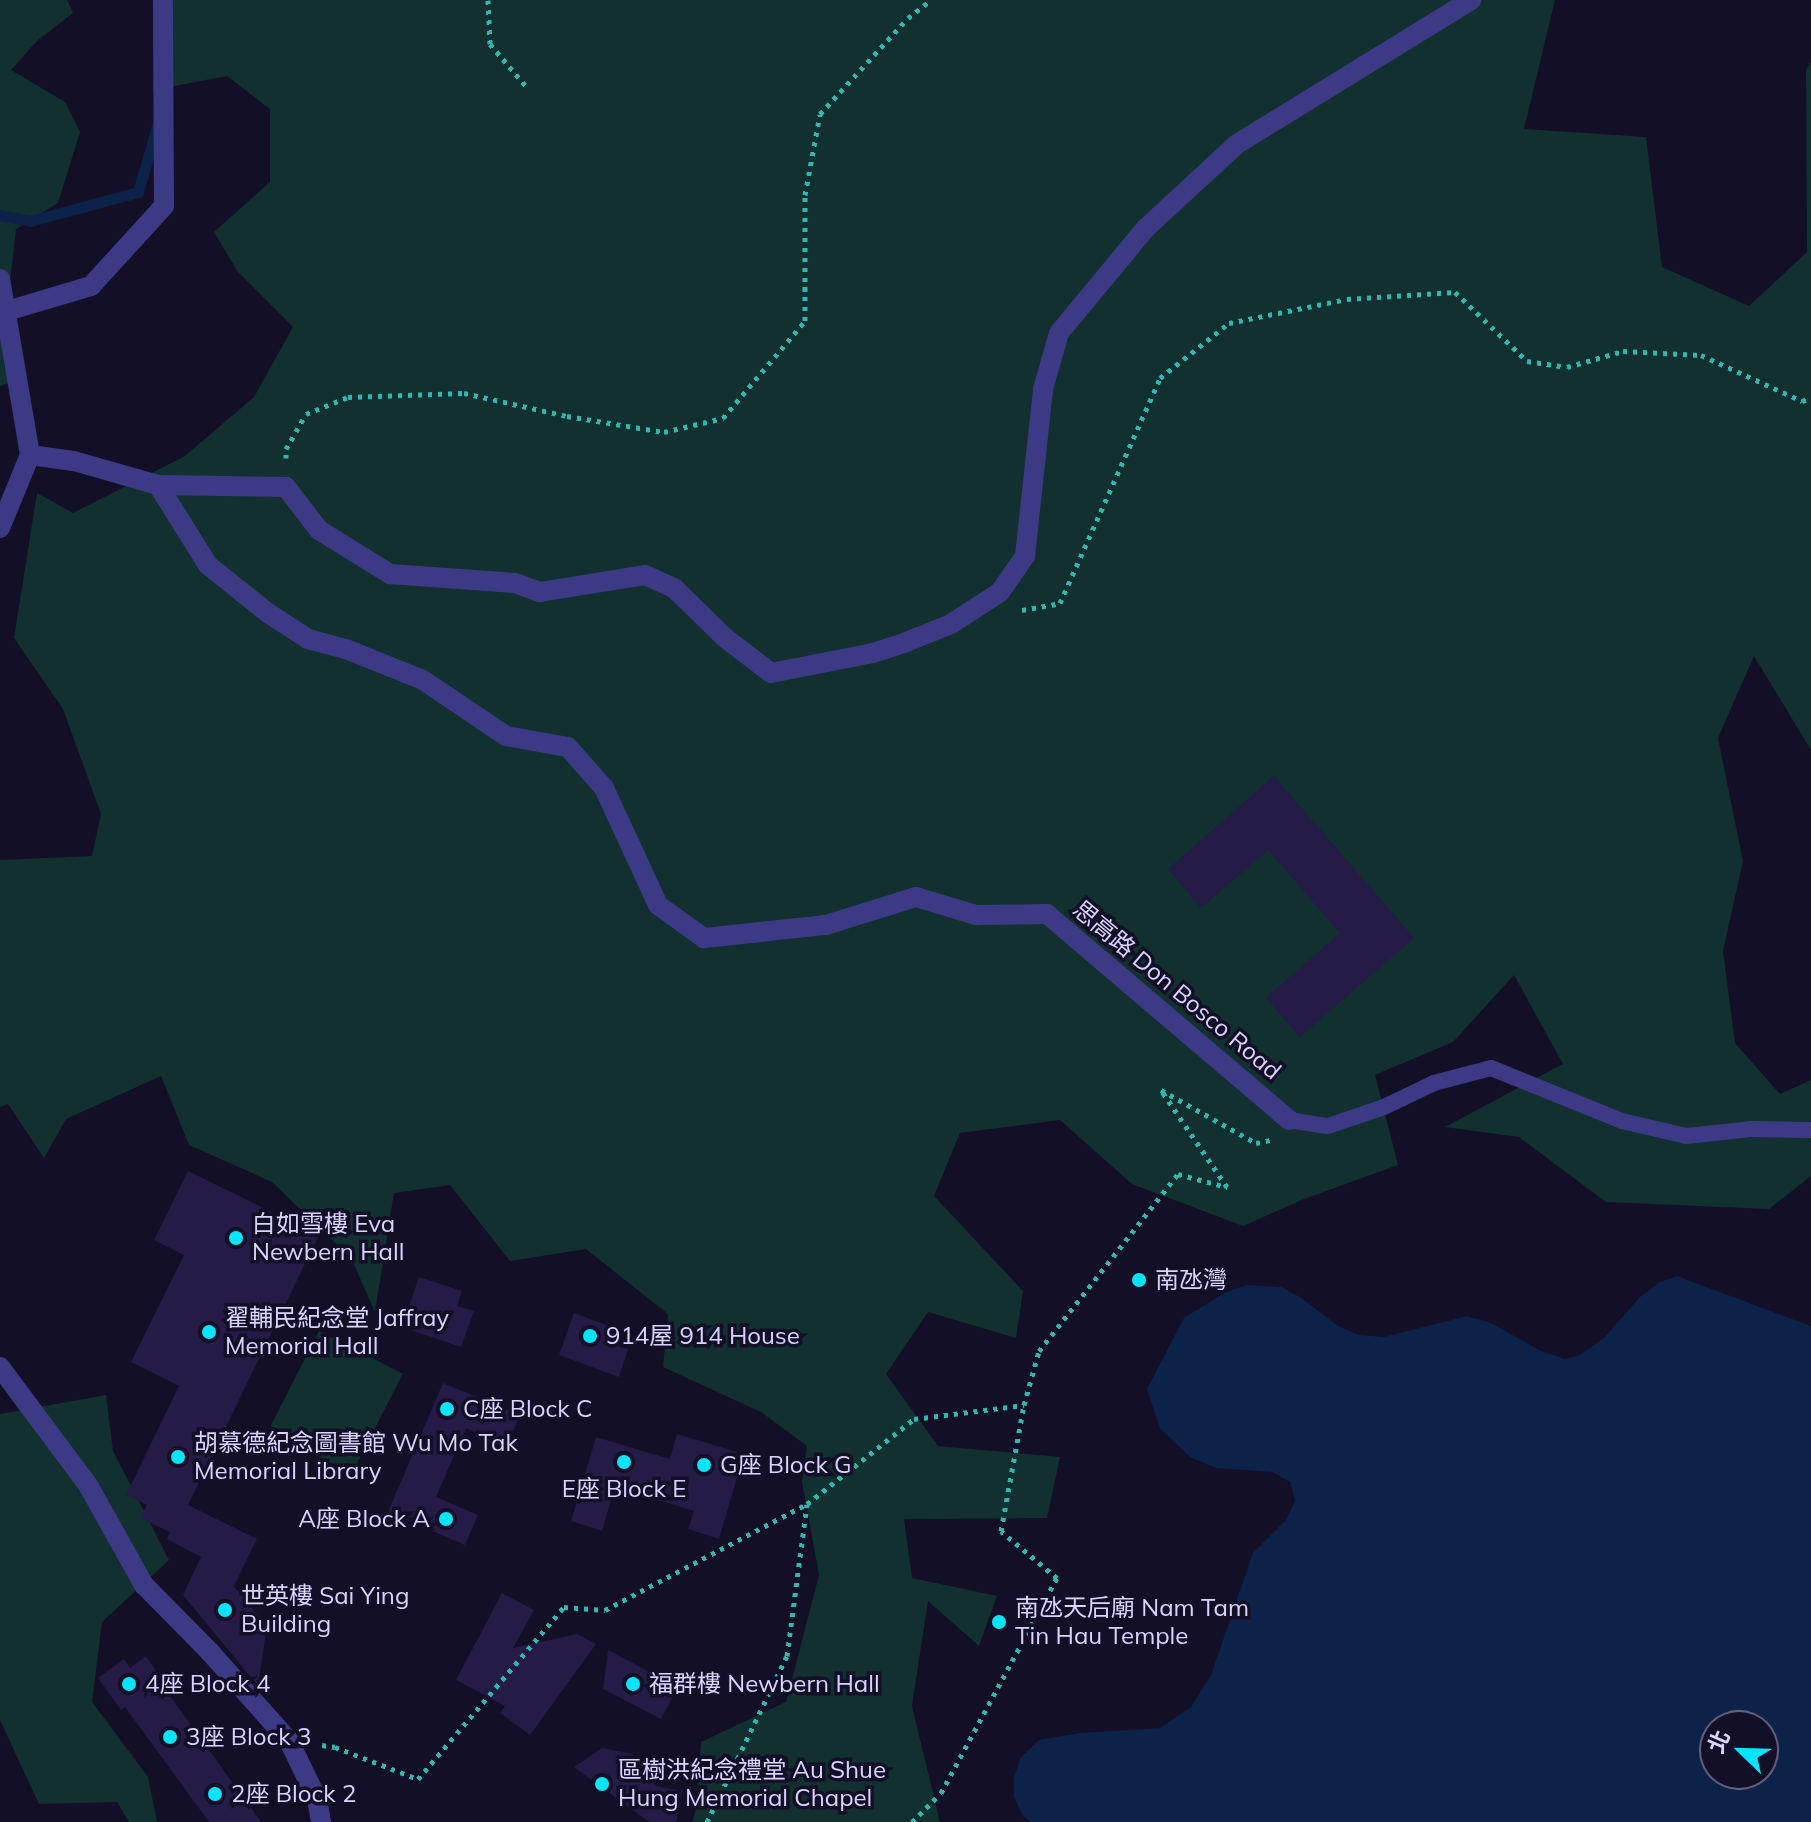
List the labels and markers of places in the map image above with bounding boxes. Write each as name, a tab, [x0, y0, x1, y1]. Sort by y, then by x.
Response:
place label: 白如雪樓 Eva Newbern Hall	[252, 1210, 404, 1266]
marker: 白如雪樓 Eva Newbern Hall	[227, 1229, 245, 1247]
place label: 南氹灣	[1155, 1266, 1227, 1294]
marker: 南氹灣	[1130, 1271, 1148, 1289]
place label: 翟輔民紀念堂 Jaffray Memorial Hall	[225, 1304, 449, 1360]
place label: 914屋 914 House	[606, 1322, 800, 1350]
marker: 翟輔民紀念堂 Jaffray Memorial Hall	[200, 1323, 218, 1341]
marker: 914屋 914 House	[581, 1327, 599, 1345]
place label: C座 Block C	[463, 1395, 592, 1423]
marker: C座 Block C	[438, 1400, 456, 1418]
place label: 胡慕德紀念圖書館 Wu Mo Tak Memorial Library	[194, 1429, 518, 1485]
marker: 胡慕德紀念圖書館 Wu Mo Tak Memorial Library	[169, 1448, 187, 1466]
place label: G座 Block G	[720, 1451, 852, 1479]
marker: E座 Block E	[615, 1453, 633, 1471]
marker: G座 Block G	[695, 1456, 713, 1474]
place label: E座 Block E	[562, 1475, 686, 1503]
place label: A座 Block A	[298, 1505, 430, 1533]
marker: A座 Block A	[437, 1510, 455, 1528]
place label: 世英樓 Sai Ying Building	[241, 1582, 409, 1638]
place label: 南氹天后廟 Nam Tam Tin Hau Temple	[1015, 1594, 1249, 1650]
marker: 世英樓 Sai Ying Building	[216, 1601, 234, 1619]
marker: 南氹天后廟 Nam Tam Tin Hau Temple	[990, 1613, 1008, 1631]
place label: 4座 Block 4	[145, 1670, 270, 1698]
place label: 福群樓 Newbern Hall	[649, 1670, 880, 1698]
marker: 4座 Block 4	[120, 1675, 138, 1693]
marker: 福群樓 Newbern Hall	[624, 1675, 642, 1693]
place label: 3座 Block 3	[186, 1723, 311, 1751]
marker: 3座 Block 3	[161, 1728, 179, 1746]
place label: 區樹洪紀念禮堂 Au Shue Hung Memorial Chapel	[618, 1756, 886, 1812]
marker: 區樹洪紀念禮堂 Au Shue Hung Memorial Chapel	[593, 1775, 611, 1793]
place label: 2座 Block 2	[231, 1780, 356, 1808]
marker: 2座 Block 2	[206, 1785, 224, 1803]

